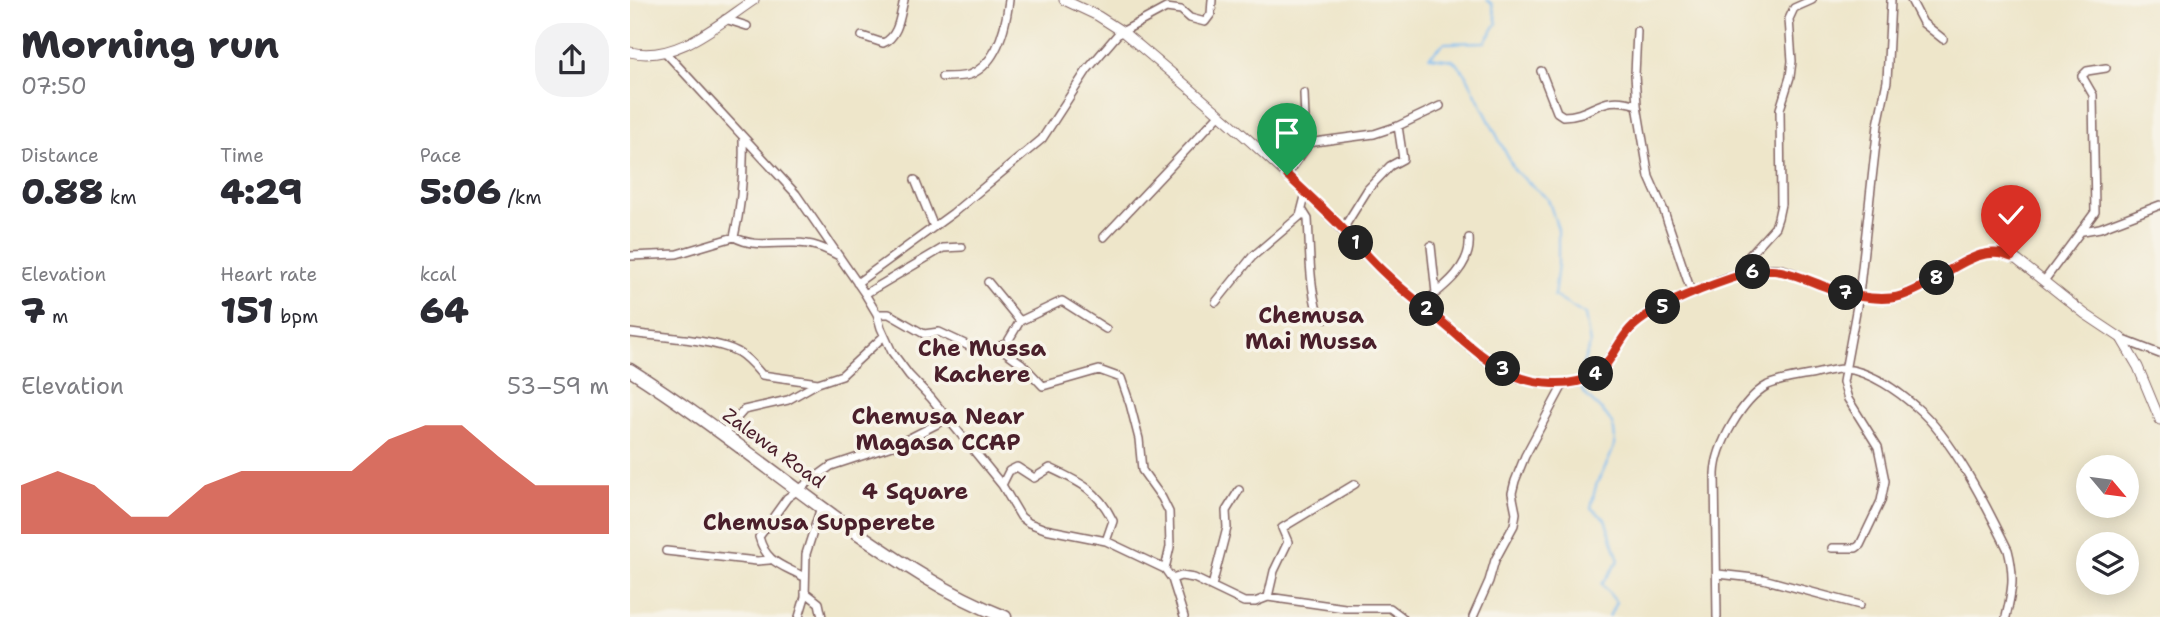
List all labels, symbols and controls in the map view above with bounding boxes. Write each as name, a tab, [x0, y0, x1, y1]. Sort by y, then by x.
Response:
text: Morning run	[21, 19, 279, 70]
button: share	[535, 23, 609, 97]
text: 07:50	[21, 71, 87, 101]
pin	[1257, 103, 1317, 175]
icon: arrive	[1268, 114, 1306, 152]
text: Distance	[21, 143, 99, 168]
text: Time	[220, 143, 264, 168]
text: Pace	[420, 143, 461, 168]
text: 0.88	[21, 168, 103, 215]
text: 4:29	[220, 168, 303, 215]
text: 5:06	[420, 168, 501, 215]
text: km	[103, 185, 137, 210]
text: /km	[501, 185, 542, 210]
pin	[1981, 185, 2041, 257]
icon: check	[1992, 196, 2030, 234]
pin: 1	[1338, 226, 1374, 260]
text: 1	[1351, 230, 1360, 255]
pin: 6	[1736, 254, 1770, 290]
text: 6	[1746, 259, 1759, 284]
pin: 8	[1920, 260, 1954, 296]
text: Elevation	[21, 262, 106, 287]
text: Heart rate	[220, 262, 317, 287]
text: kcal	[420, 262, 457, 287]
text: 8	[1930, 265, 1943, 290]
pin: 7	[1828, 276, 1864, 310]
text: 7	[1839, 280, 1852, 305]
text: 7	[21, 287, 46, 334]
text: 151	[220, 287, 274, 334]
text: 64	[420, 287, 469, 334]
pin: 5	[1646, 290, 1680, 324]
pin: 2	[1410, 292, 1444, 326]
text: 5	[1657, 294, 1668, 319]
text: 2	[1420, 296, 1433, 321]
district label: Chemusa Mai Mussa	[1245, 300, 1377, 356]
text: m	[46, 304, 68, 329]
text: bpm	[274, 304, 318, 329]
district label: Che Mussa Kachere	[918, 333, 1047, 389]
pin: 3	[1486, 352, 1520, 386]
text: 3	[1496, 356, 1509, 381]
pin: 4	[1578, 356, 1614, 392]
text: 4	[1589, 361, 1602, 386]
text: Elevation	[21, 371, 124, 401]
text: 53–59 m	[507, 371, 609, 401]
district label: Chemusa Near Magasa CCAP	[851, 401, 1025, 457]
street label: Zalewa Road	[718, 402, 830, 494]
north arrow	[2076, 455, 2138, 518]
map controls	[2076, 455, 2139, 595]
district label: 4 Square	[862, 476, 968, 506]
district label: Chemusa Supperete	[703, 507, 935, 537]
button: layers	[2076, 532, 2139, 595]

